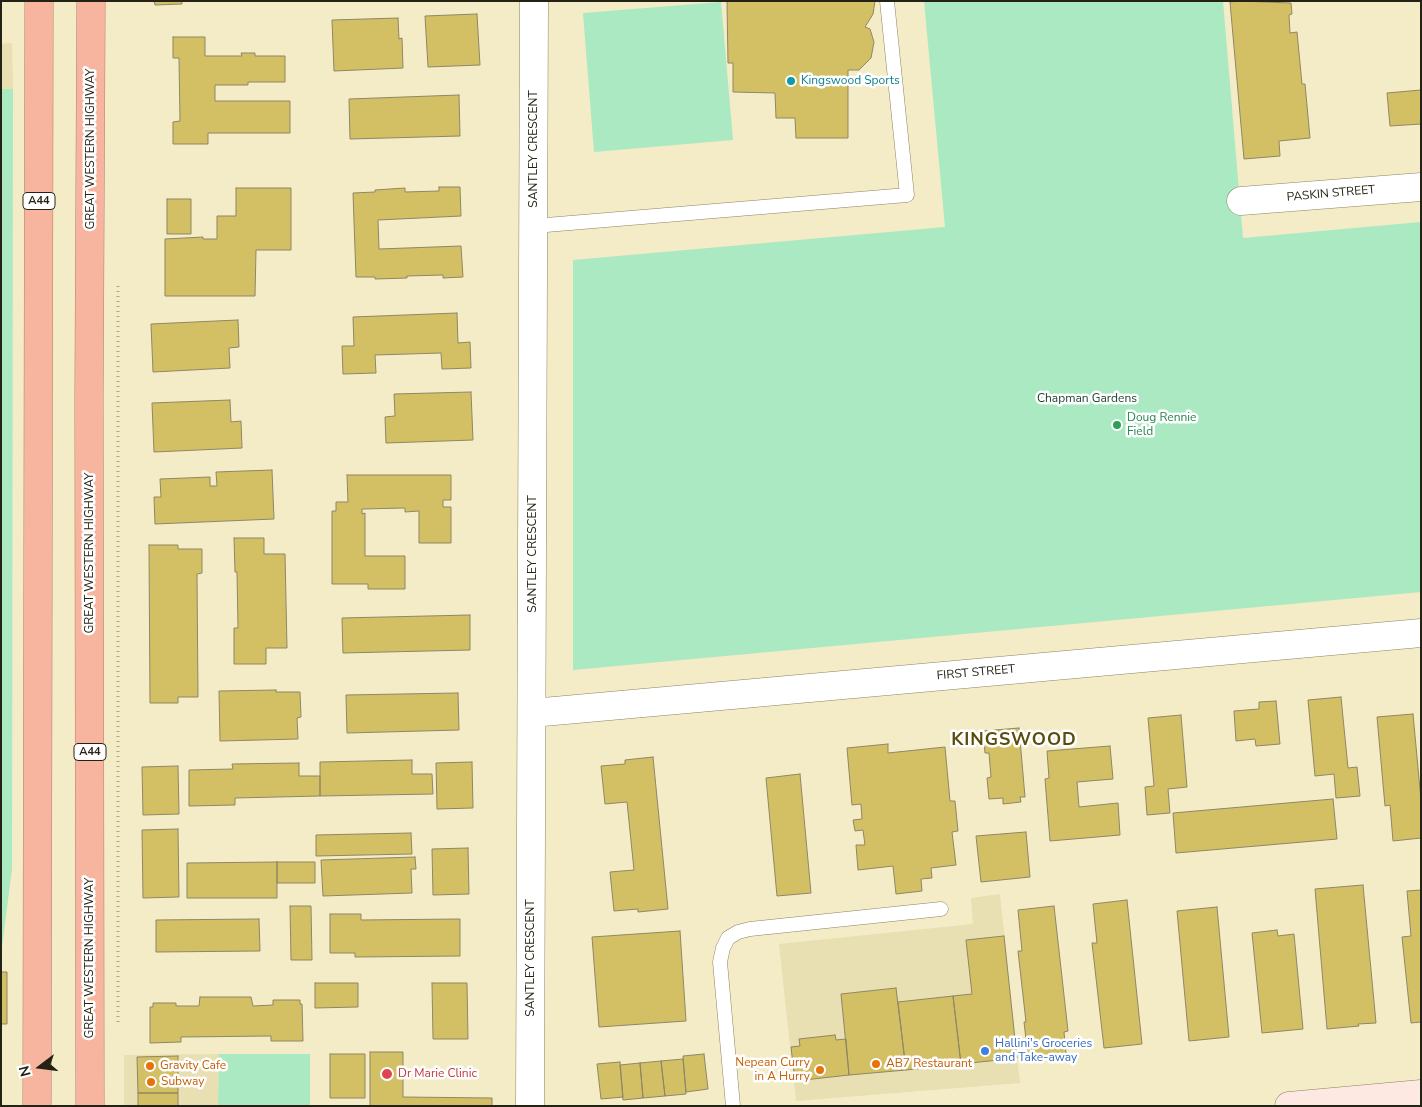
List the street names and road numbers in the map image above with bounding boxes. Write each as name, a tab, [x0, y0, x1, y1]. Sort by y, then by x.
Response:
street label: GREAT WESTERN HIGHWAY	[84, 69, 98, 229]
street label: SANTLEY CRESCENT	[527, 90, 541, 208]
street label: PASKIN STREET	[1286, 183, 1376, 205]
road number: A44	[23, 192, 55, 210]
street label: GREAT WESTERN HIGHWAY	[83, 473, 97, 633]
street label: SANTLEY CRESCENT	[526, 495, 540, 613]
street label: FIRST STREET	[936, 662, 1016, 684]
road number: A44	[74, 744, 106, 760]
street label: GREAT WESTERN HIGHWAY	[83, 878, 97, 1038]
street label: SANTLEY CRESCENT	[524, 899, 538, 1017]

